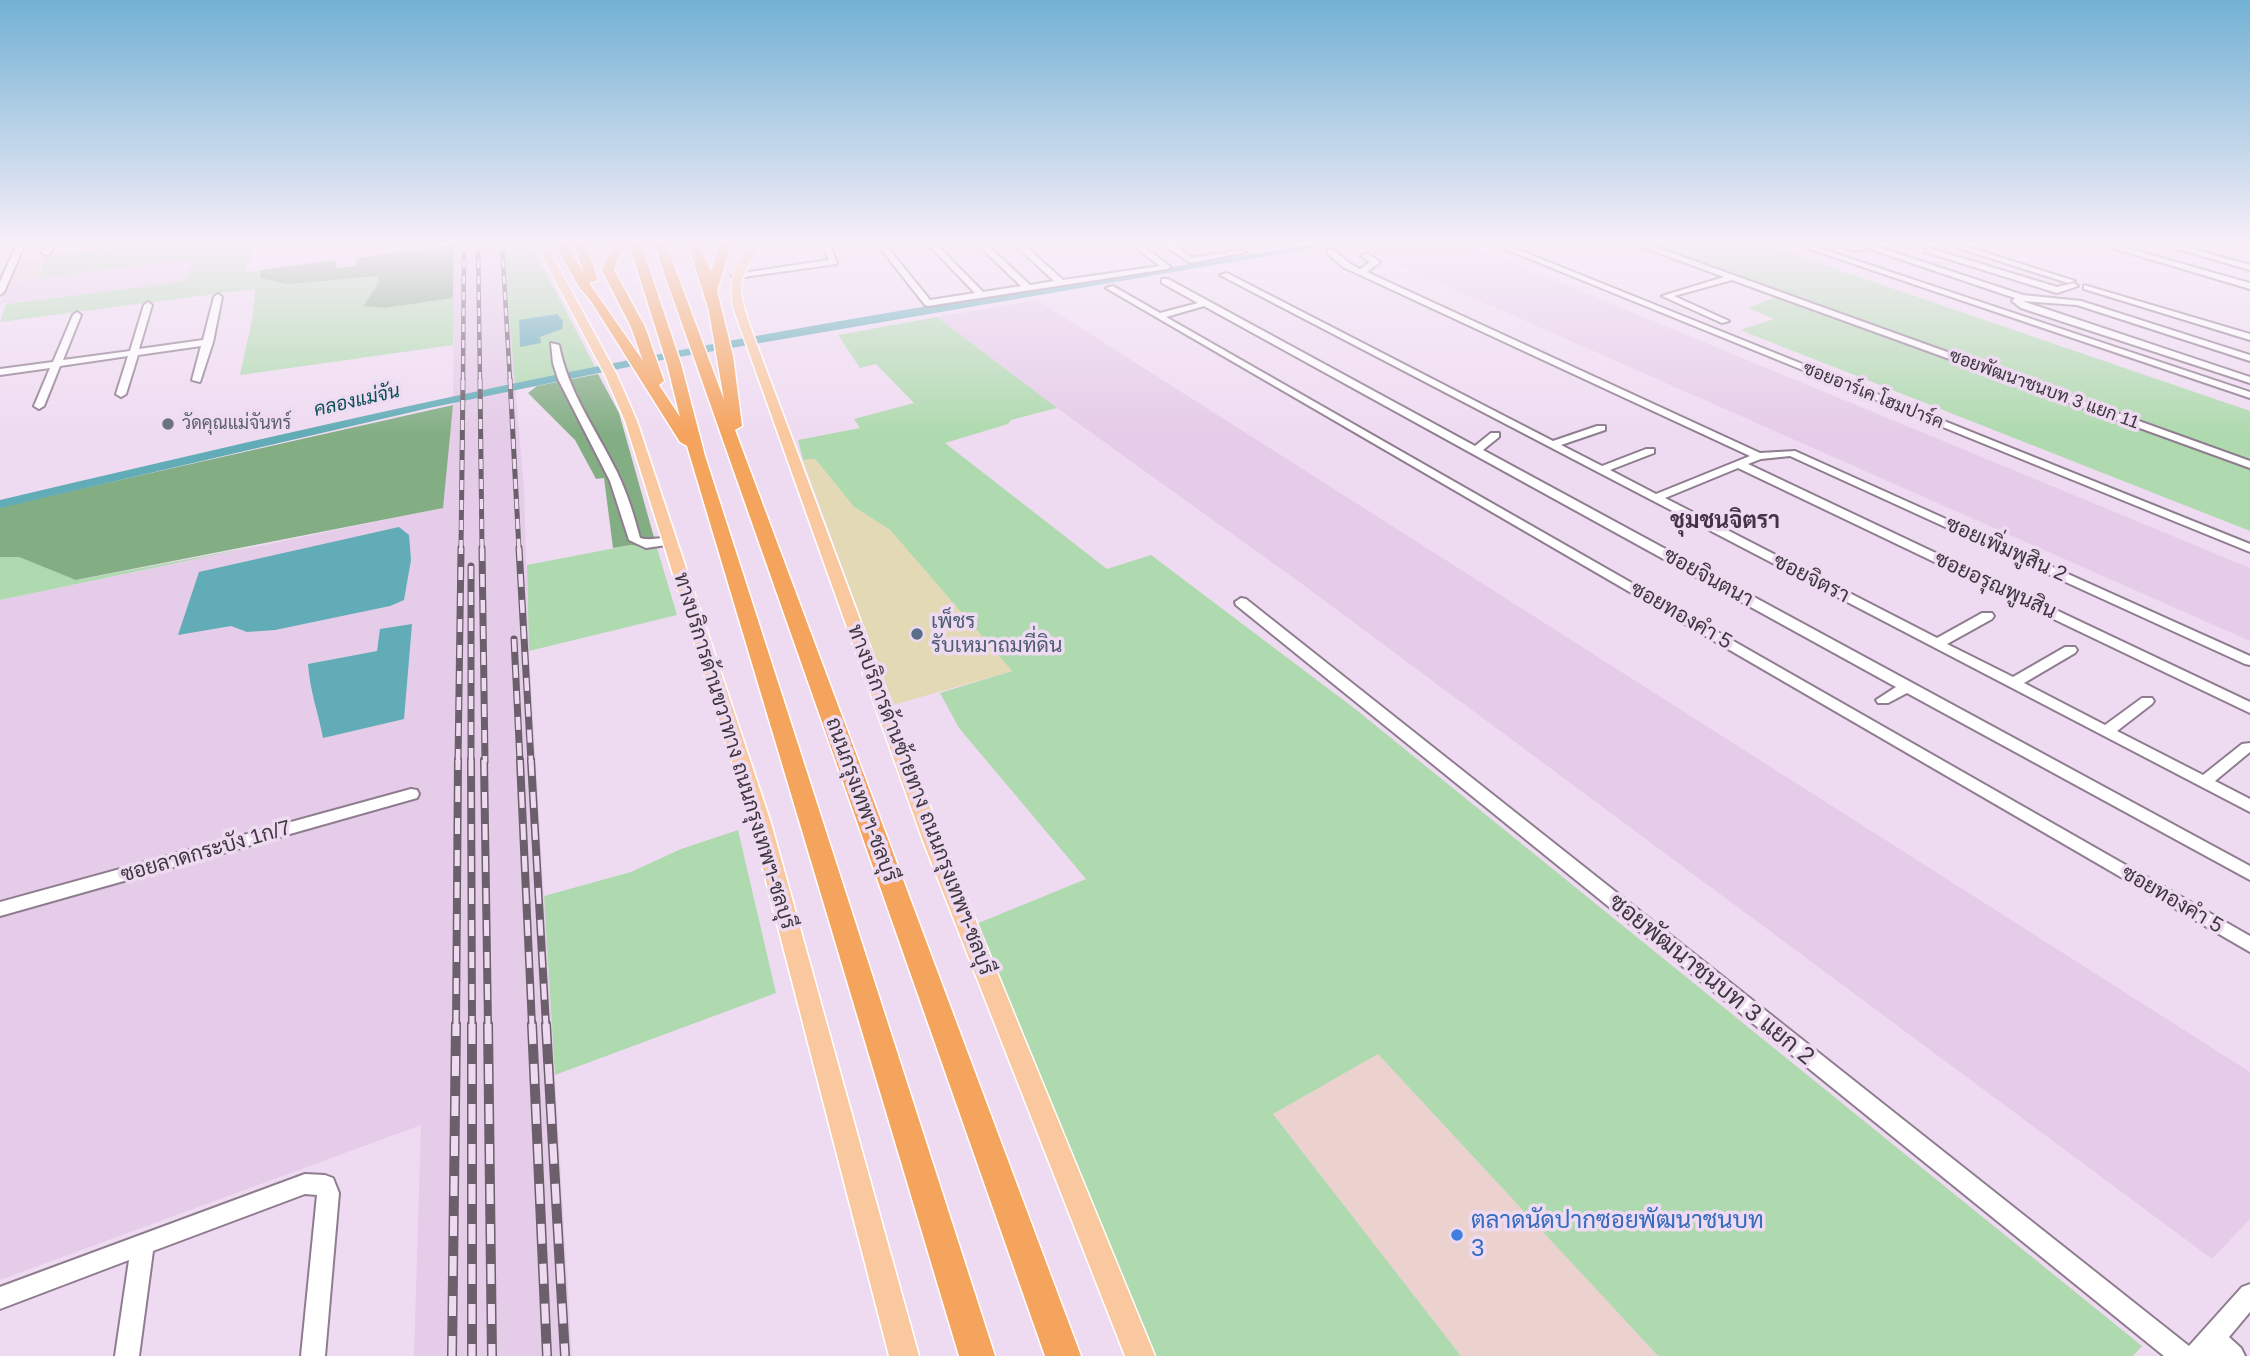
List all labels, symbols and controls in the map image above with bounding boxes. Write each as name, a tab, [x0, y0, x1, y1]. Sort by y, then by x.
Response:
street label: ซอยพัฒนาชนบท 3 แยก 11	[1946, 346, 2142, 434]
street label: ซอยอาร์เค โฮมปาร์ค	[1800, 358, 1946, 434]
water label: คลองแม่จัน	[312, 380, 402, 422]
place label: วัดคุณแม่จันทร์	[182, 413, 291, 435]
marker: วัดคุณแม่จันทร์	[160, 416, 176, 432]
district label: ชุมชนจิตรา	[1670, 508, 1780, 536]
street label: ซอยเพิ่มพูสิน 2	[1941, 512, 2071, 588]
street label: ซอยจินตนา	[1659, 543, 1757, 613]
street label: ซอยอรุณพูนสิน	[1930, 547, 2060, 625]
street label: ซอยจิตรา	[1769, 549, 1853, 609]
street label: ทางบริการด้านขวาทาง ถนนกรุงเทพฯ-ชลบุรี	[668, 570, 800, 932]
street label: ซอยทองคำ 5	[1626, 577, 1736, 655]
place label: เพ็ชร รับเหมาถมที่ดิน	[931, 609, 1062, 659]
street label: ทางบริการด้านซ้ายทาง ถนนกรุงเทพฯ-ชลบุรี	[841, 621, 999, 979]
marker: เพ็ชร รับเหมาถมที่ดิน	[909, 626, 925, 642]
street label: ถนนกรุงเทพฯ-ชลบุรี	[820, 714, 902, 886]
street label: ซอยลาดกระบัง 1ก/7	[118, 816, 294, 888]
street label: ซอยทองคำ 5	[2117, 861, 2227, 939]
street label: ซอยพัฒนาชนบท 3 แยก 2	[1602, 888, 1820, 1072]
place label: ตลาดนัดปากซอยพัฒนาชนบท 3	[1471, 1207, 1764, 1263]
marker: ตลาดนัดปากซอยพัฒนาชนบท 3	[1449, 1227, 1465, 1243]

